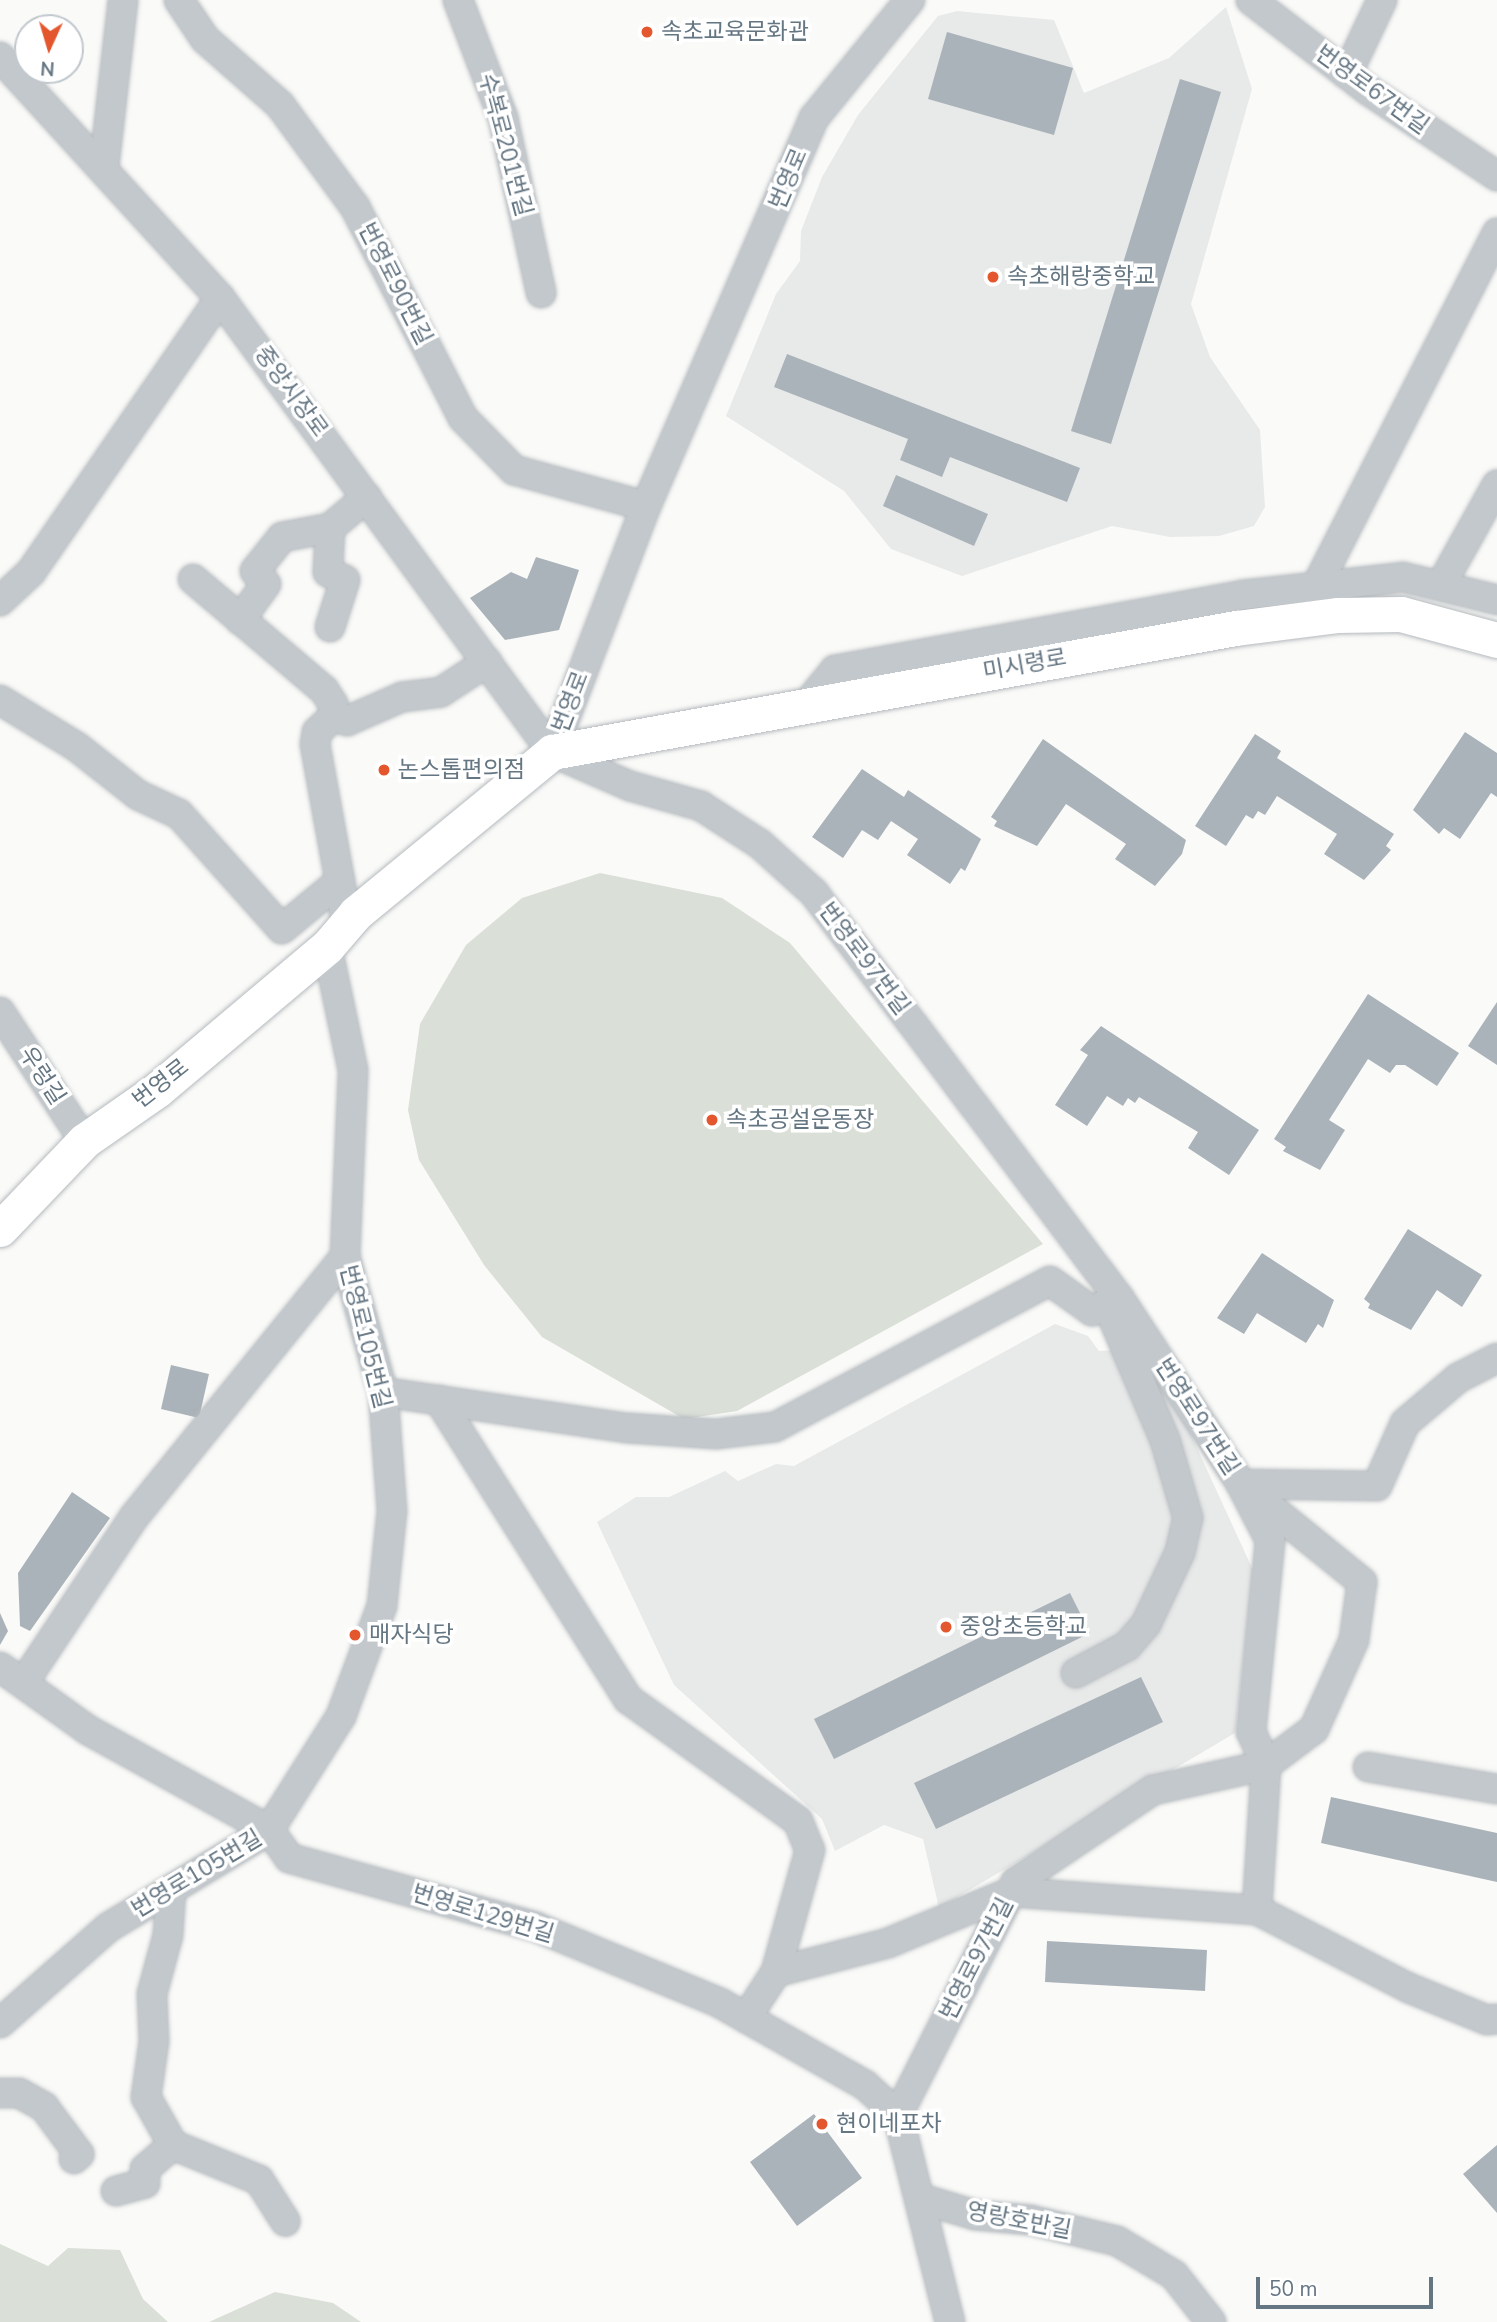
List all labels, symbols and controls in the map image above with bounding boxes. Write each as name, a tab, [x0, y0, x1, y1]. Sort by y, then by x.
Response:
north arrow	[14, 14, 84, 84]
place label: 속초교육문화관	[661, 18, 809, 46]
marker: 속초교육문화관	[639, 24, 655, 40]
street label: 번영로67번길	[1310, 40, 1434, 140]
text: N	[40, 54, 56, 81]
street label: 수복로201번길	[473, 70, 537, 220]
street label: 번영로	[764, 144, 814, 214]
street label: 번영로90번길	[352, 218, 438, 350]
place label: 속초해랑중학교	[1007, 263, 1155, 291]
marker: 속초해랑중학교	[985, 269, 1001, 285]
street label: 중앙시장로	[249, 341, 333, 443]
street label: 미시령로	[981, 644, 1069, 686]
street label: 번영로	[547, 667, 595, 737]
place label: 논스톱편의점	[398, 756, 525, 784]
marker: 논스톱편의점	[376, 762, 392, 778]
street label: 번영로97번길	[813, 897, 915, 1021]
street label: 우렁길	[13, 1042, 71, 1110]
street label: 번영로	[127, 1054, 195, 1114]
place label: 속초공설운동장	[726, 1106, 874, 1134]
marker: 속초공설운동장	[704, 1112, 720, 1128]
street label: 번영로105번길	[334, 1262, 396, 1412]
street label: 번영로97번길	[1149, 1354, 1245, 1480]
place label: 중앙초등학교	[960, 1613, 1087, 1641]
marker: 중앙초등학교	[938, 1619, 954, 1635]
place label: 매자식당	[369, 1621, 454, 1649]
marker: 매자식당	[347, 1627, 363, 1643]
street label: 번영로105번길	[127, 1824, 267, 1924]
street label: 번영로129번길	[409, 1879, 557, 1949]
street label: 번영로97번길	[934, 1893, 1020, 2025]
place label: 현이네포차	[836, 2110, 942, 2138]
marker: 현이네포차	[814, 2116, 830, 2132]
street label: 영랑호반길	[964, 2197, 1074, 2245]
scale bar	[1259, 2262, 1436, 2306]
text: 50 m	[1269, 2275, 1318, 2303]

